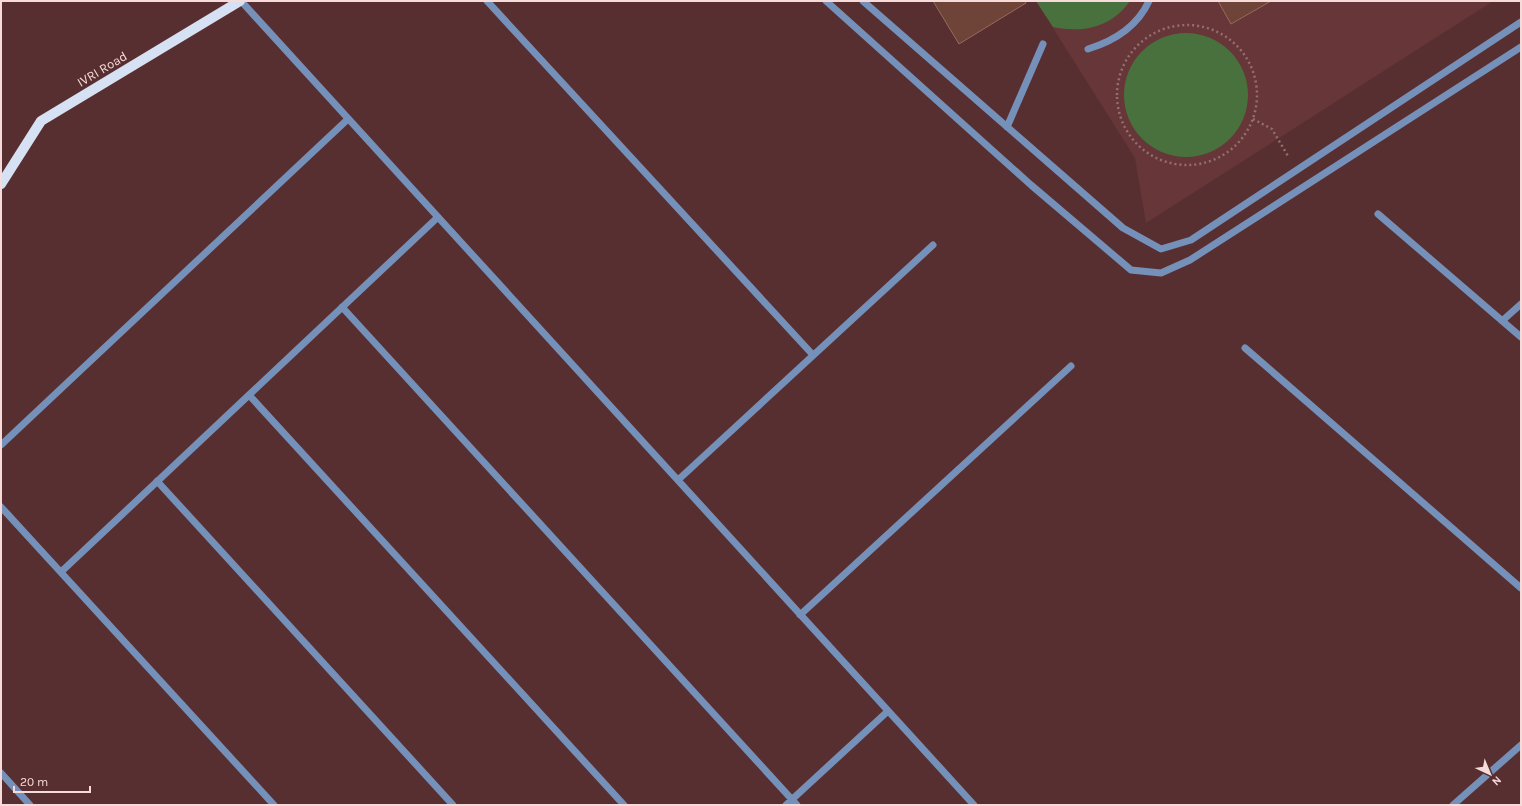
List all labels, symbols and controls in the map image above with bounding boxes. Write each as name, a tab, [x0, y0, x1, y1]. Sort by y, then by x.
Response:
street label: IVRI Road	[74, 48, 130, 90]
north arrow	[1470, 754, 1510, 794]
scale bar	[14, 768, 90, 794]
text: N	[1489, 773, 1504, 788]
text: 20 m	[20, 775, 48, 789]

